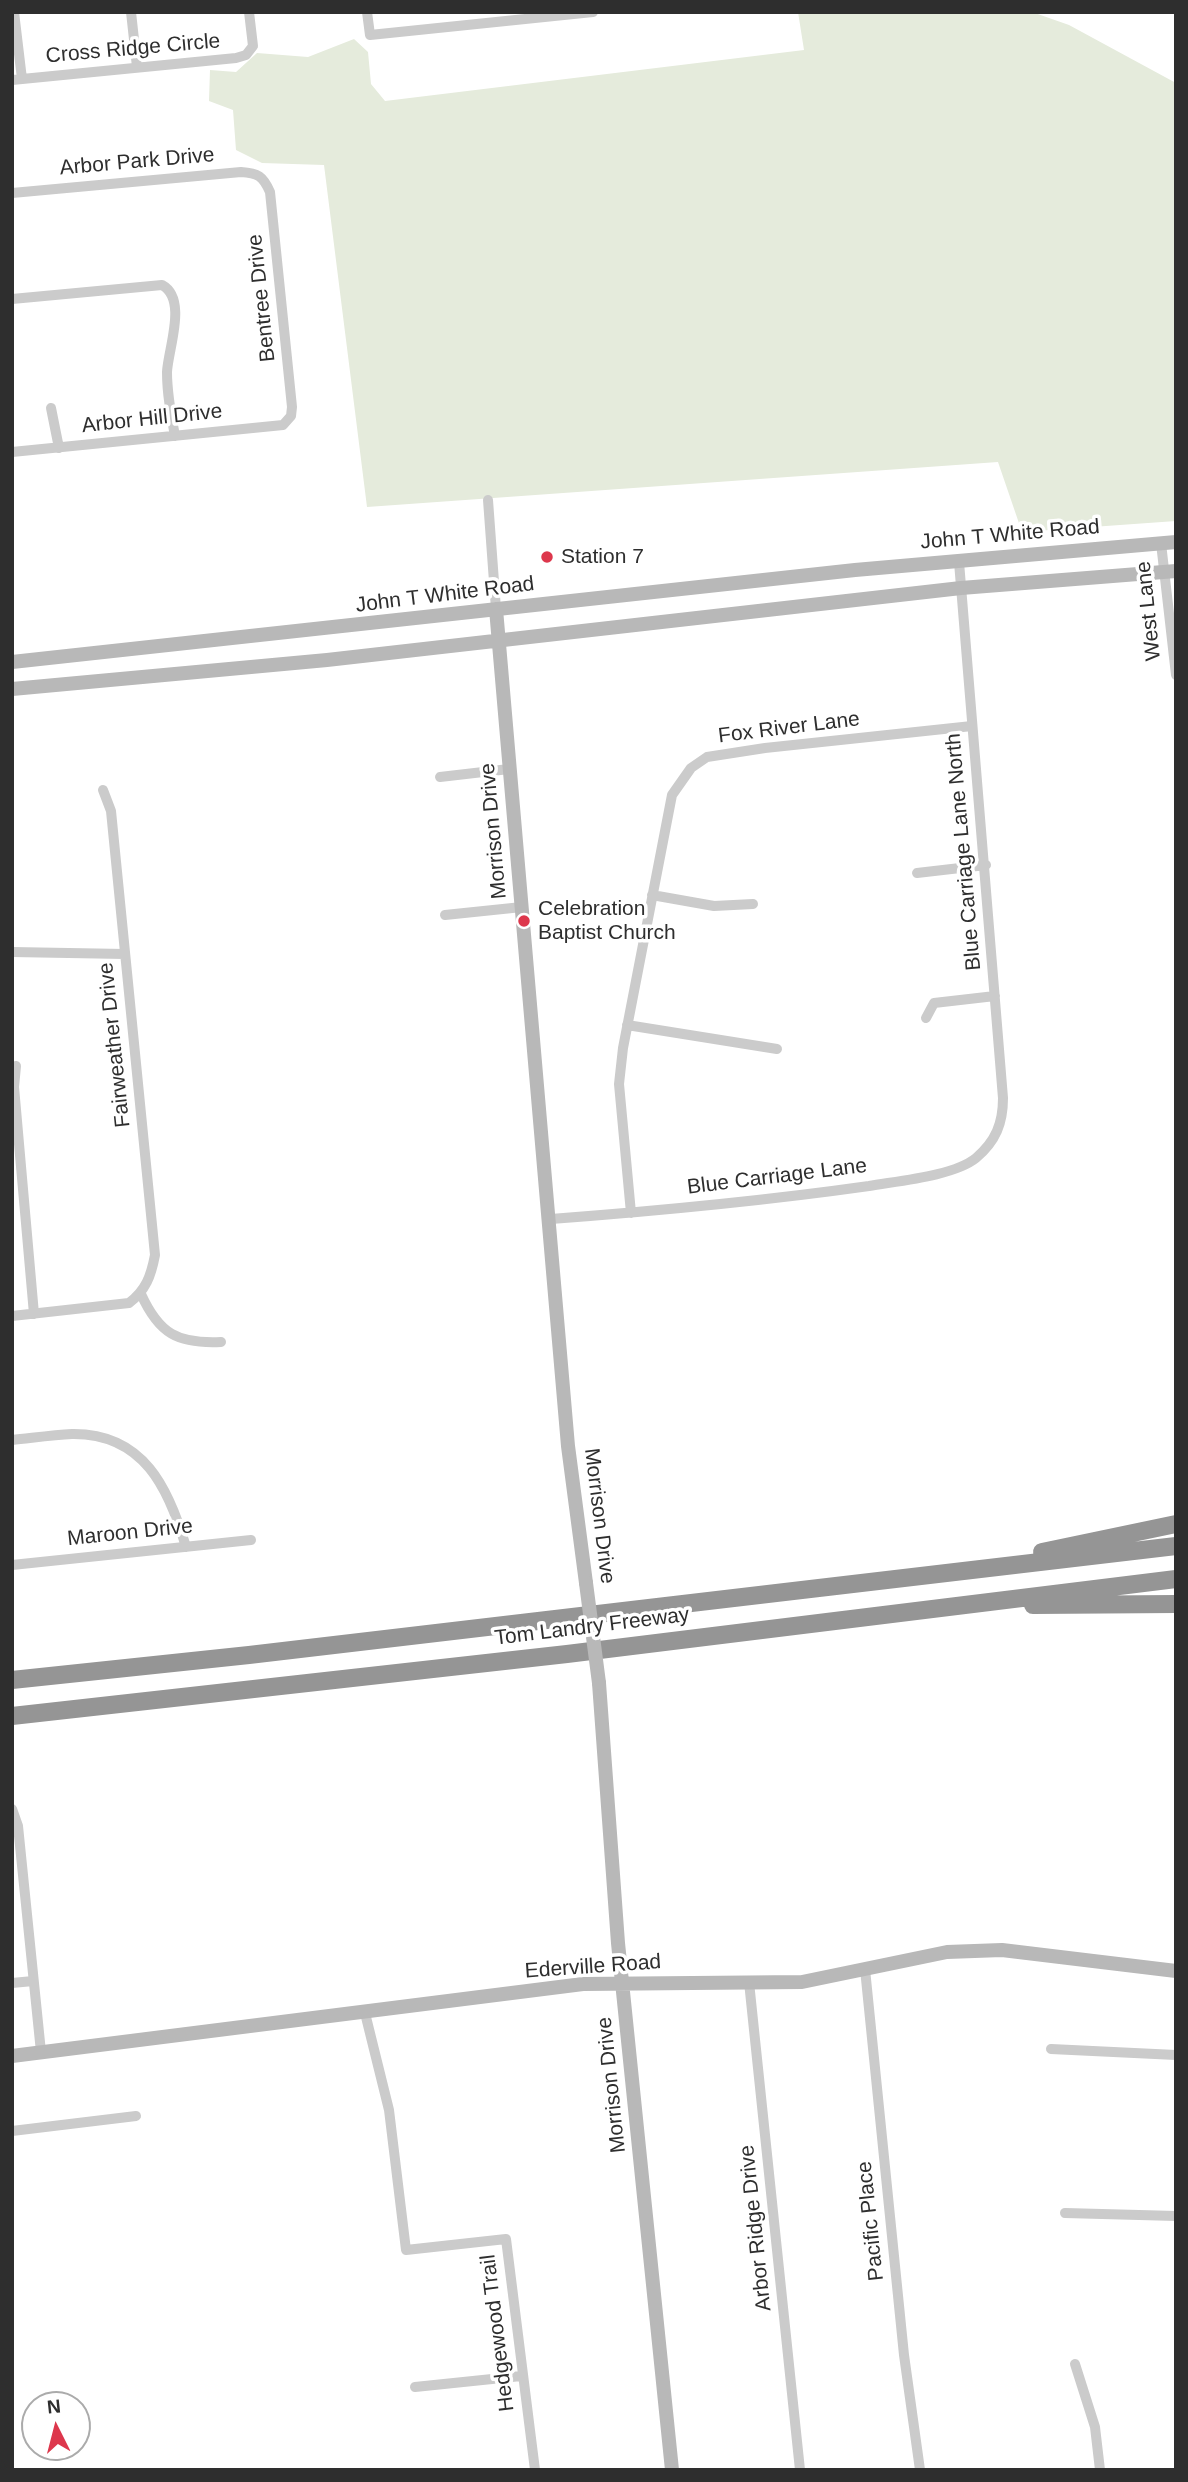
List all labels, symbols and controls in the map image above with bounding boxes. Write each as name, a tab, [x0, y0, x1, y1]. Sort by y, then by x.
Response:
street label: Cross Ridge Circle	[45, 29, 221, 69]
street label: Arbor Park Drive	[59, 143, 215, 181]
street label: Bentree Drive	[243, 233, 281, 363]
street label: Arbor Hill Drive	[80, 399, 224, 439]
street label: John T White Road	[919, 515, 1101, 555]
place label: Station 7	[561, 544, 644, 570]
marker: Station 7	[539, 549, 555, 565]
street label: West Lane	[1131, 560, 1167, 662]
street label: John T White Road	[354, 572, 536, 618]
street label: Fox River Lane	[717, 707, 861, 749]
street label: Blue Carriage Lane North	[941, 732, 987, 972]
street label: Morrison Drive	[475, 762, 513, 900]
place label: Celebration Baptist Church	[538, 896, 676, 946]
marker: Celebration Baptist Church	[516, 913, 532, 929]
street label: Fairweather Drive	[94, 961, 136, 1129]
street label: Blue Carriage Lane	[686, 1153, 868, 1201]
street label: Morrison Drive	[578, 1447, 620, 1585]
street label: Maroon Drive	[66, 1514, 194, 1552]
street label: Tom Landry Freeway	[493, 1603, 691, 1651]
street label: Ederville Road	[524, 1950, 662, 1984]
street label: Morrison Drive	[592, 2016, 632, 2154]
street label: Arbor Ridge Drive	[735, 2144, 777, 2312]
street label: Pacific Place	[852, 2160, 890, 2282]
street label: Hedgewood Trail	[476, 2253, 520, 2413]
north arrow	[21, 2391, 91, 2461]
text: N	[46, 2395, 62, 2418]

